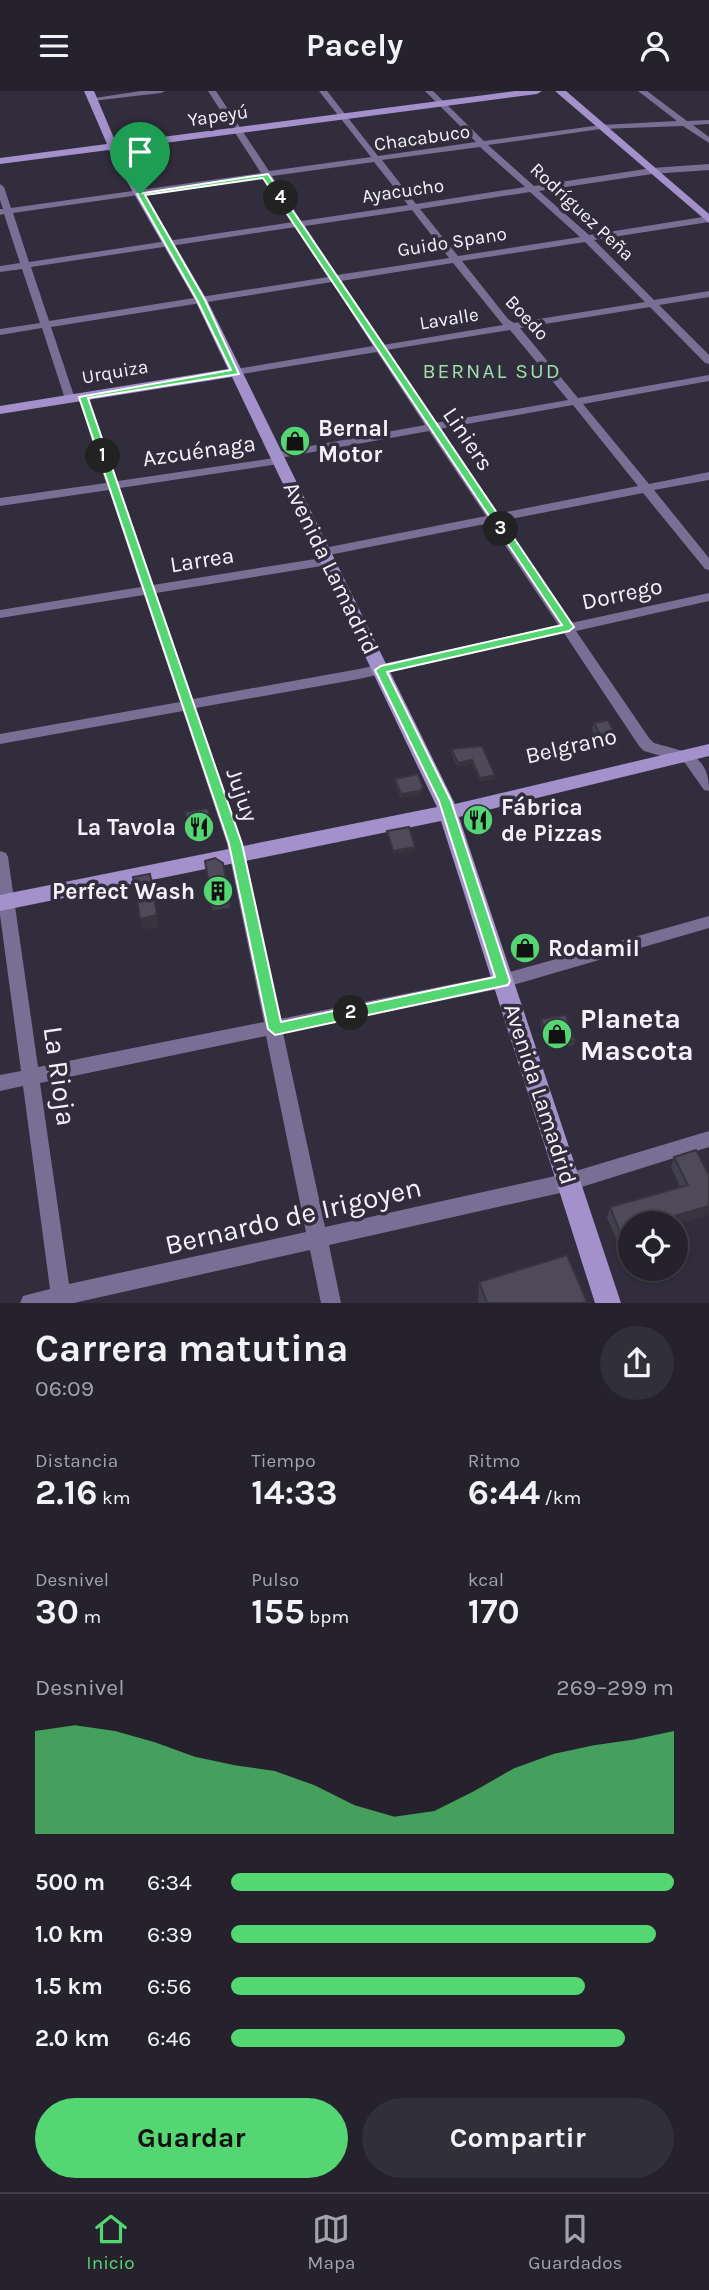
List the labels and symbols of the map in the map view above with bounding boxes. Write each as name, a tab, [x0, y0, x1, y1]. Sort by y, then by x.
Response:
street label: Yapeyú	[186, 101, 250, 131]
street label: Chacabuco	[373, 120, 471, 156]
pin	[110, 122, 170, 194]
street label: Rodríguez Peña	[526, 158, 638, 266]
street label: Ayacucho	[361, 174, 445, 208]
pin: 4	[264, 181, 298, 215]
street label: Guido Spano	[396, 222, 508, 262]
street label: Boedo	[501, 291, 553, 345]
street label: Lavalle	[418, 303, 480, 335]
street label: Urquiza	[80, 355, 150, 389]
district label: BERNAL SUD	[422, 359, 562, 383]
street label: Liniers	[437, 402, 499, 476]
place label: Bernal Motor	[318, 415, 389, 468]
shop icon: Bernal Motor	[278, 424, 312, 458]
street label: Azcuénaga	[141, 430, 257, 472]
pin: 1	[86, 439, 120, 473]
street label: Avenida Lamadrid	[278, 477, 384, 659]
pin: 3	[484, 511, 518, 547]
street label: Larrea	[168, 542, 236, 578]
street label: Dorrego	[579, 572, 665, 616]
street label: Belgrano	[523, 722, 619, 770]
street label: Jujuy	[220, 765, 264, 826]
place label: Fábrica de Pizzas	[501, 794, 602, 847]
restaurant icon: Fábrica de Pizzas	[461, 803, 495, 837]
restaurant icon: La Tavola	[182, 810, 216, 844]
place label: La Tavola	[76, 814, 176, 841]
building icon: Perfect Wash	[201, 874, 235, 908]
place label: Perfect Wash	[52, 878, 195, 905]
shop icon: Rodamil	[508, 931, 542, 965]
place label: Rodamil	[548, 935, 640, 962]
pin: 2	[334, 995, 368, 1031]
street label: Avenida Lamadrid	[498, 1000, 582, 1188]
place label: Planeta Mascota	[580, 1002, 694, 1067]
shop icon: Planeta Mascota	[540, 1017, 574, 1051]
street label: La Rioja	[37, 1024, 83, 1128]
street label: Bernardo de Irigoyen	[162, 1170, 424, 1262]

